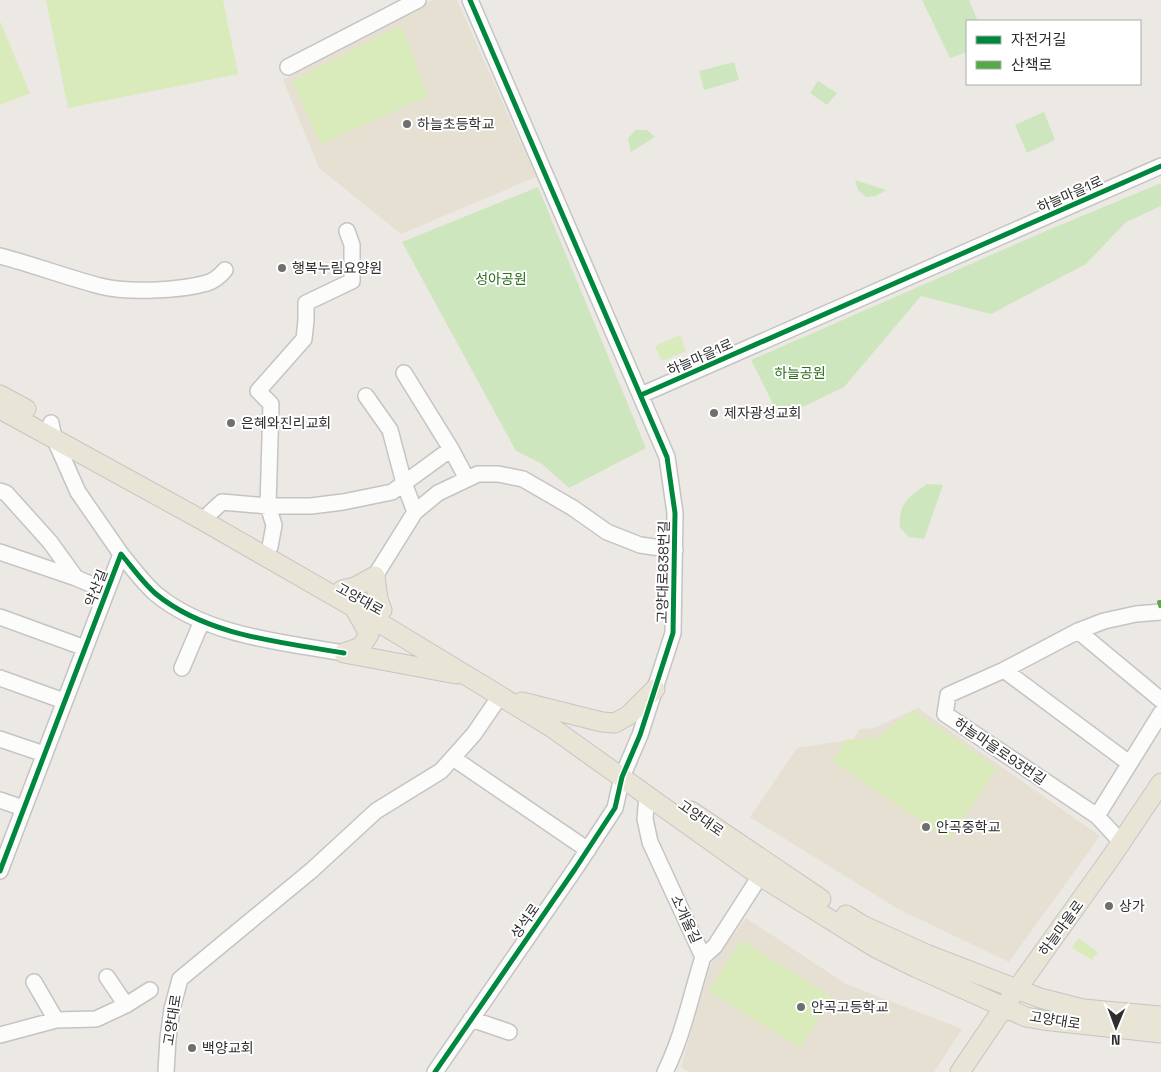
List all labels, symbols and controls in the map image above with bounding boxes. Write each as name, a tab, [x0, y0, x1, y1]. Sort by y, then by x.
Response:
legend	[966, 20, 1141, 85]
text: 자전거길	[1011, 30, 1066, 49]
text: 산책로	[1011, 55, 1052, 74]
place label: 하늘초등학교	[417, 115, 494, 133]
marker: 하늘초등학교	[401, 118, 413, 130]
street label: 하늘마을1로	[1034, 171, 1106, 217]
place label: 행복누림요양원	[292, 259, 382, 277]
marker: 행복누림요양원	[276, 262, 288, 274]
park label: 성아공원	[475, 270, 527, 288]
street label: 하늘마을1로	[664, 334, 736, 380]
park label: 하늘공원	[774, 364, 826, 382]
place label: 제자광성교회	[724, 404, 801, 422]
marker: 제자광성교회	[708, 407, 720, 419]
place label: 은혜와진리교회	[241, 414, 331, 432]
marker: 은혜와진리교회	[225, 417, 237, 429]
street label: 고양대로838번길	[653, 520, 673, 624]
street label: 약산길	[81, 567, 111, 609]
street label: 고양대로	[333, 579, 387, 619]
street label: 하늘마을로93번길	[951, 714, 1049, 788]
street label: 고양대로	[675, 796, 727, 840]
place label: 안곡중학교	[936, 818, 1001, 836]
marker: 안곡중학교	[920, 821, 932, 833]
street label: 소개울길	[667, 892, 705, 946]
street label: 하늘마을로	[1035, 897, 1087, 959]
place label: 상가	[1119, 897, 1145, 915]
street label: 성석로	[507, 900, 544, 942]
marker: 상가	[1103, 900, 1115, 912]
street label: 고양대로	[159, 993, 185, 1047]
place label: 안곡고등학교	[811, 998, 888, 1016]
marker: 안곡고등학교	[795, 1001, 807, 1013]
north arrow	[1091, 1002, 1141, 1052]
street label: 고양대로	[1028, 1007, 1082, 1033]
text: N	[1111, 1031, 1121, 1049]
place label: 백양교회	[202, 1039, 254, 1057]
marker: 백양교회	[186, 1042, 198, 1054]

